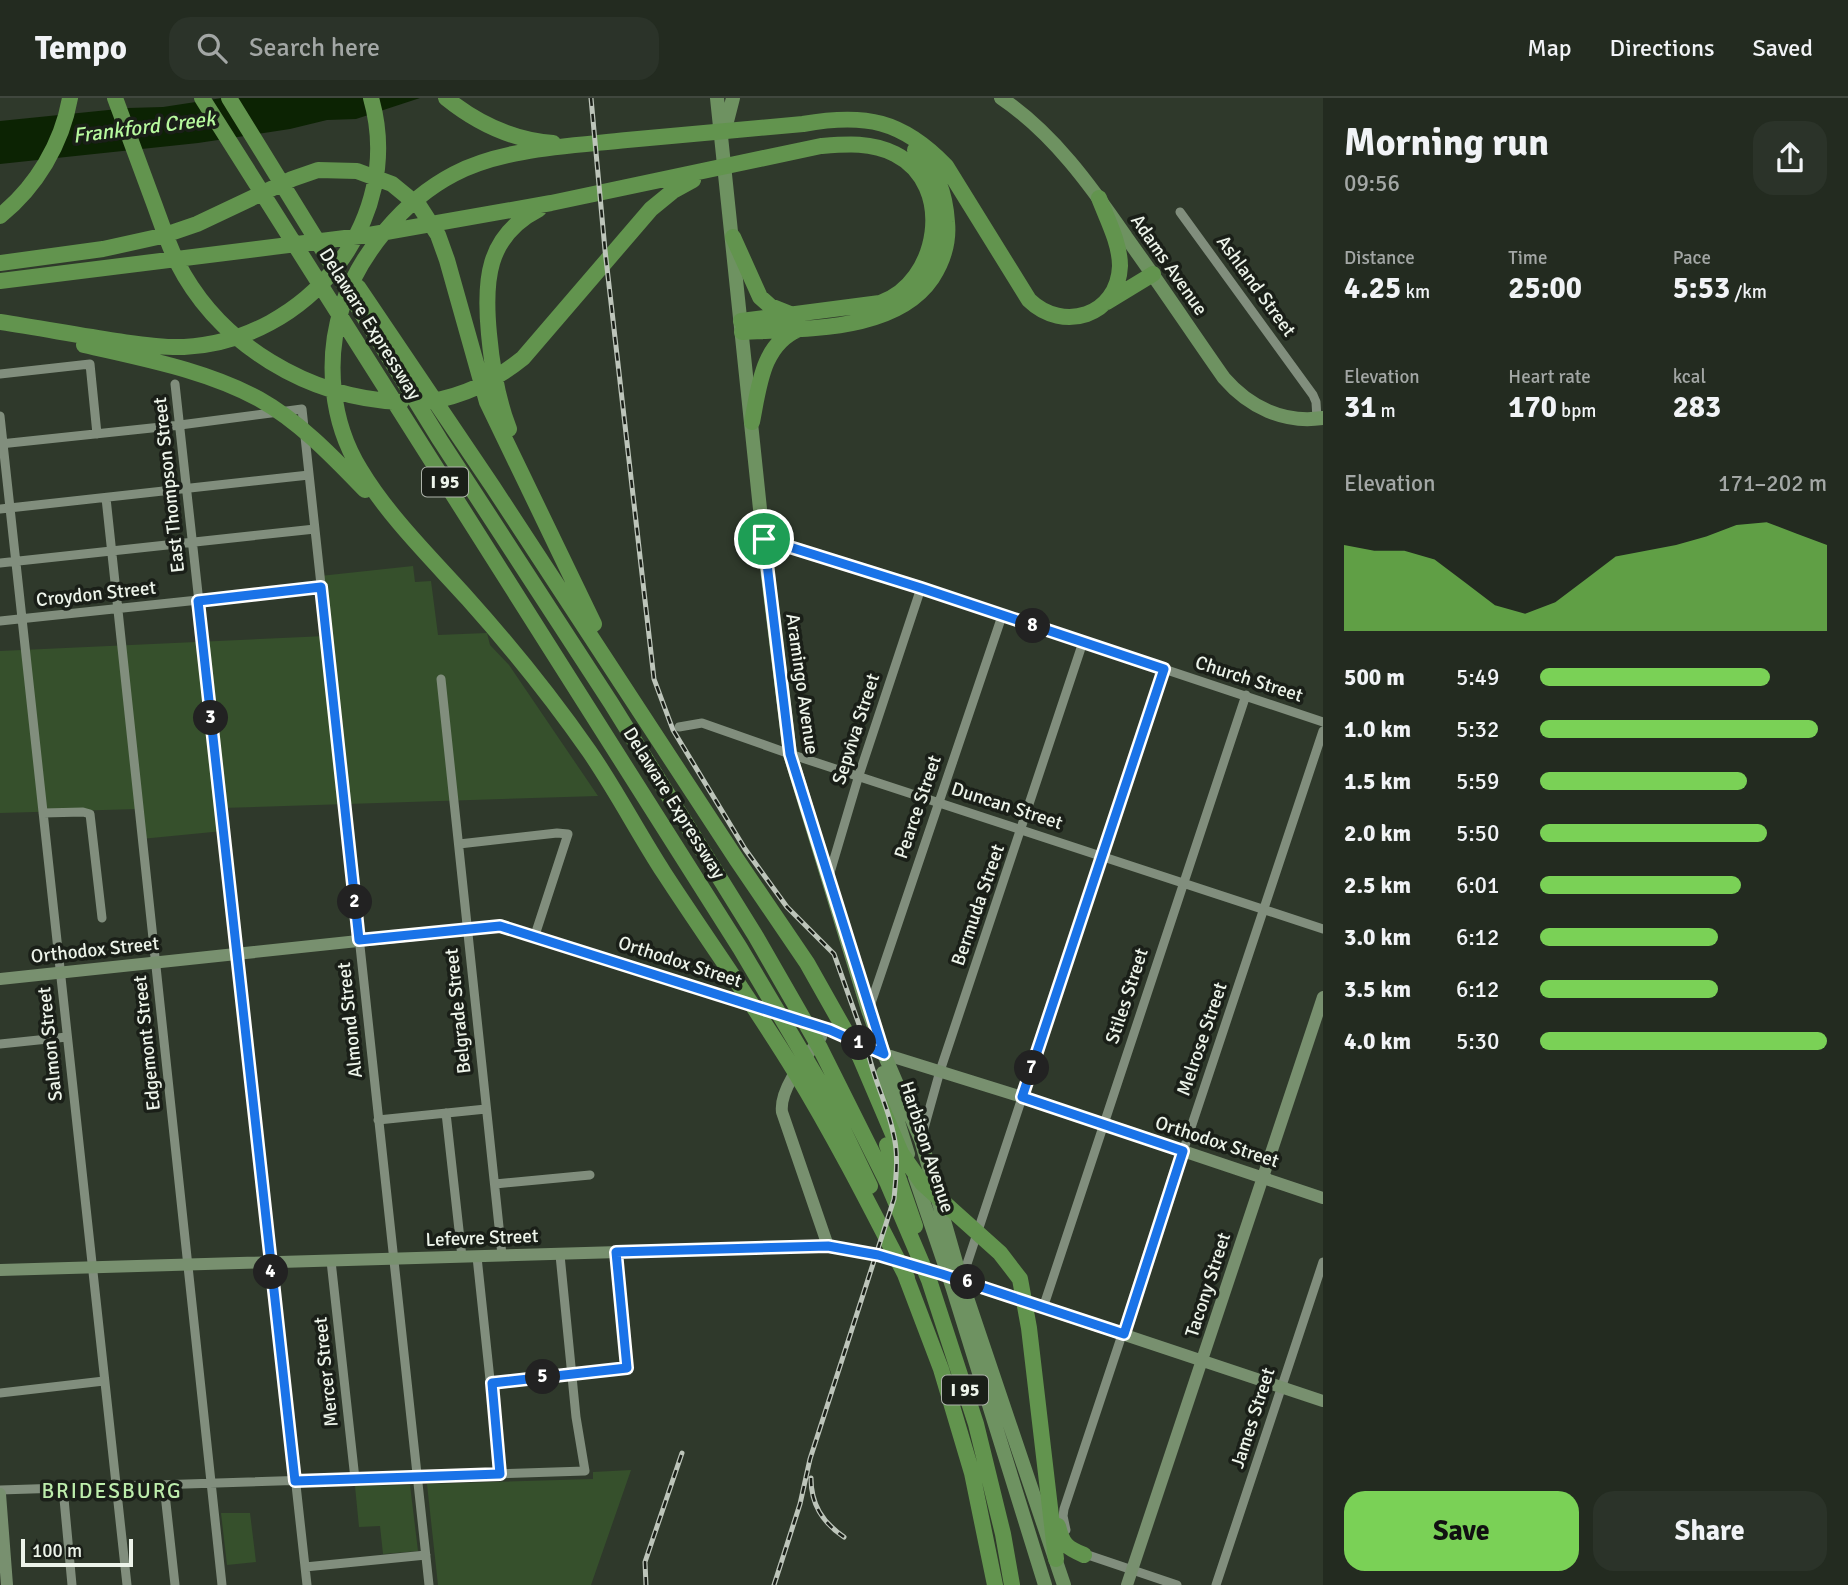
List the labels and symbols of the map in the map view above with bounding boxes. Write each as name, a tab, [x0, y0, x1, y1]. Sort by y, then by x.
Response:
water label: Frankford Creek	[71, 105, 219, 149]
street label: Adams Avenue	[1125, 210, 1213, 320]
street label: Ashland Street	[1211, 231, 1301, 342]
street label: Delaware Expressway	[314, 244, 426, 404]
street label: East Thompson Street	[148, 396, 190, 574]
road number: I 95	[422, 468, 468, 496]
pin	[734, 509, 794, 569]
street label: Croydon Street	[35, 576, 157, 612]
pin: 8	[1016, 608, 1050, 644]
street label: Aramingo Avenue	[780, 612, 824, 756]
street label: Church Street	[1192, 650, 1306, 708]
street label: Sepviva Street	[827, 670, 885, 788]
pin: 3	[194, 700, 228, 736]
street label: Delaware Expressway	[618, 723, 730, 883]
street label: Pearce Street	[889, 752, 947, 862]
street label: Duncan Street	[948, 777, 1066, 835]
street label: Bermuda Street	[946, 841, 1010, 969]
pin: 2	[338, 884, 372, 920]
street label: Orthodox Street	[30, 931, 161, 969]
street label: Orthodox Street	[615, 931, 745, 993]
street label: Stiles Street	[1100, 945, 1154, 1047]
street label: Belgrade Street	[439, 947, 477, 1075]
street label: Almond Street	[332, 961, 368, 1079]
street label: Edgemont Street	[128, 974, 166, 1112]
street label: Melrose Street	[1171, 979, 1233, 1099]
street label: Salmon Street	[32, 985, 68, 1102]
pin: 1	[842, 1026, 876, 1060]
pin: 7	[1014, 1051, 1050, 1086]
street label: Harbison Avenue	[894, 1078, 960, 1216]
street label: Orthodox Street	[1152, 1111, 1282, 1173]
street label: Lefevre Street	[425, 1224, 539, 1252]
street label: Tacony Street	[1180, 1229, 1236, 1340]
pin: 4	[254, 1254, 288, 1290]
pin: 6	[950, 1264, 986, 1300]
street label: Mercer Street	[308, 1315, 344, 1428]
pin: 5	[526, 1360, 560, 1394]
street label: James Street	[1225, 1364, 1281, 1471]
road number: I 95	[942, 1376, 988, 1405]
district label: BRIDESBURG	[41, 1478, 183, 1504]
scale bar	[21, 1536, 133, 1568]

